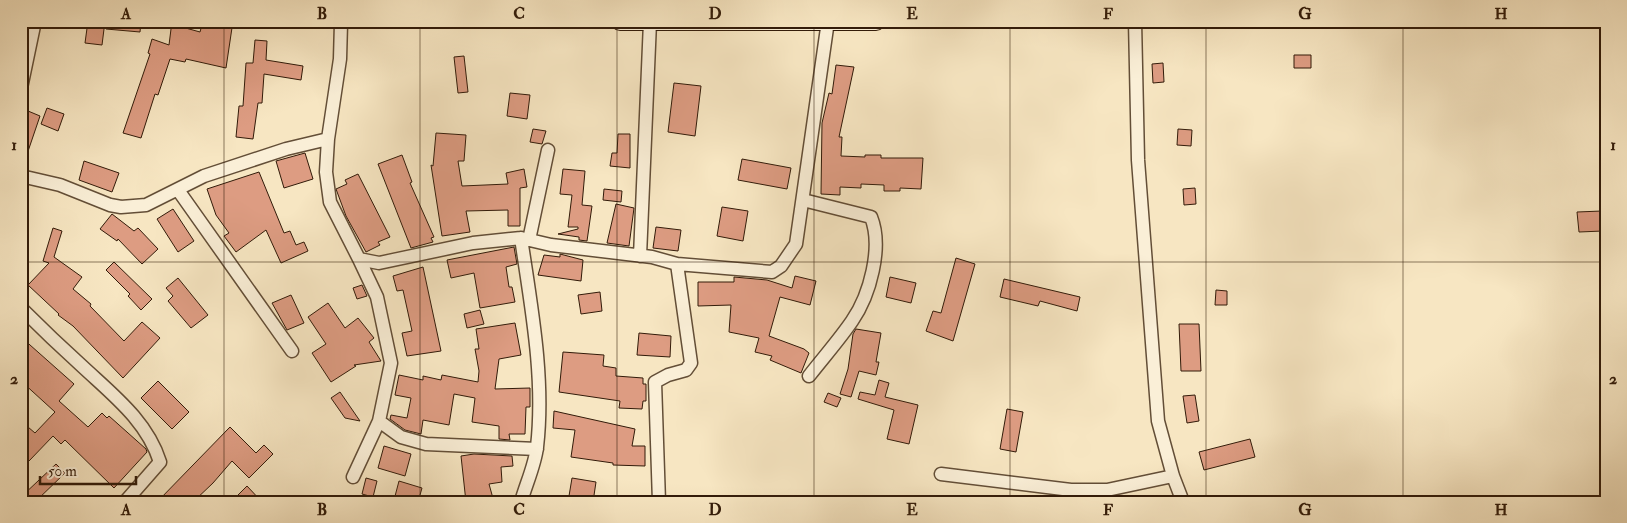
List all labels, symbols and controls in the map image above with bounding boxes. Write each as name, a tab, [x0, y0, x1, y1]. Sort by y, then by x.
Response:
text: A	[120, 4, 132, 24]
text: B	[317, 4, 327, 24]
text: C	[513, 4, 525, 24]
text: D	[708, 4, 722, 24]
text: E	[906, 4, 918, 24]
text: F	[1103, 4, 1113, 24]
text: G	[1298, 4, 1312, 24]
text: H	[1494, 4, 1508, 24]
text: 1	[11, 135, 17, 155]
text: 1	[1610, 135, 1616, 155]
text: 2	[10, 369, 18, 389]
text: 2	[1609, 369, 1617, 389]
scale bar	[40, 453, 136, 485]
text: 50 m	[48, 462, 77, 481]
text: A	[120, 500, 132, 520]
text: B	[317, 500, 327, 520]
text: C	[513, 500, 525, 520]
text: D	[708, 500, 722, 520]
text: E	[906, 500, 918, 520]
text: F	[1103, 500, 1113, 520]
text: G	[1298, 500, 1312, 520]
text: H	[1494, 500, 1508, 520]

